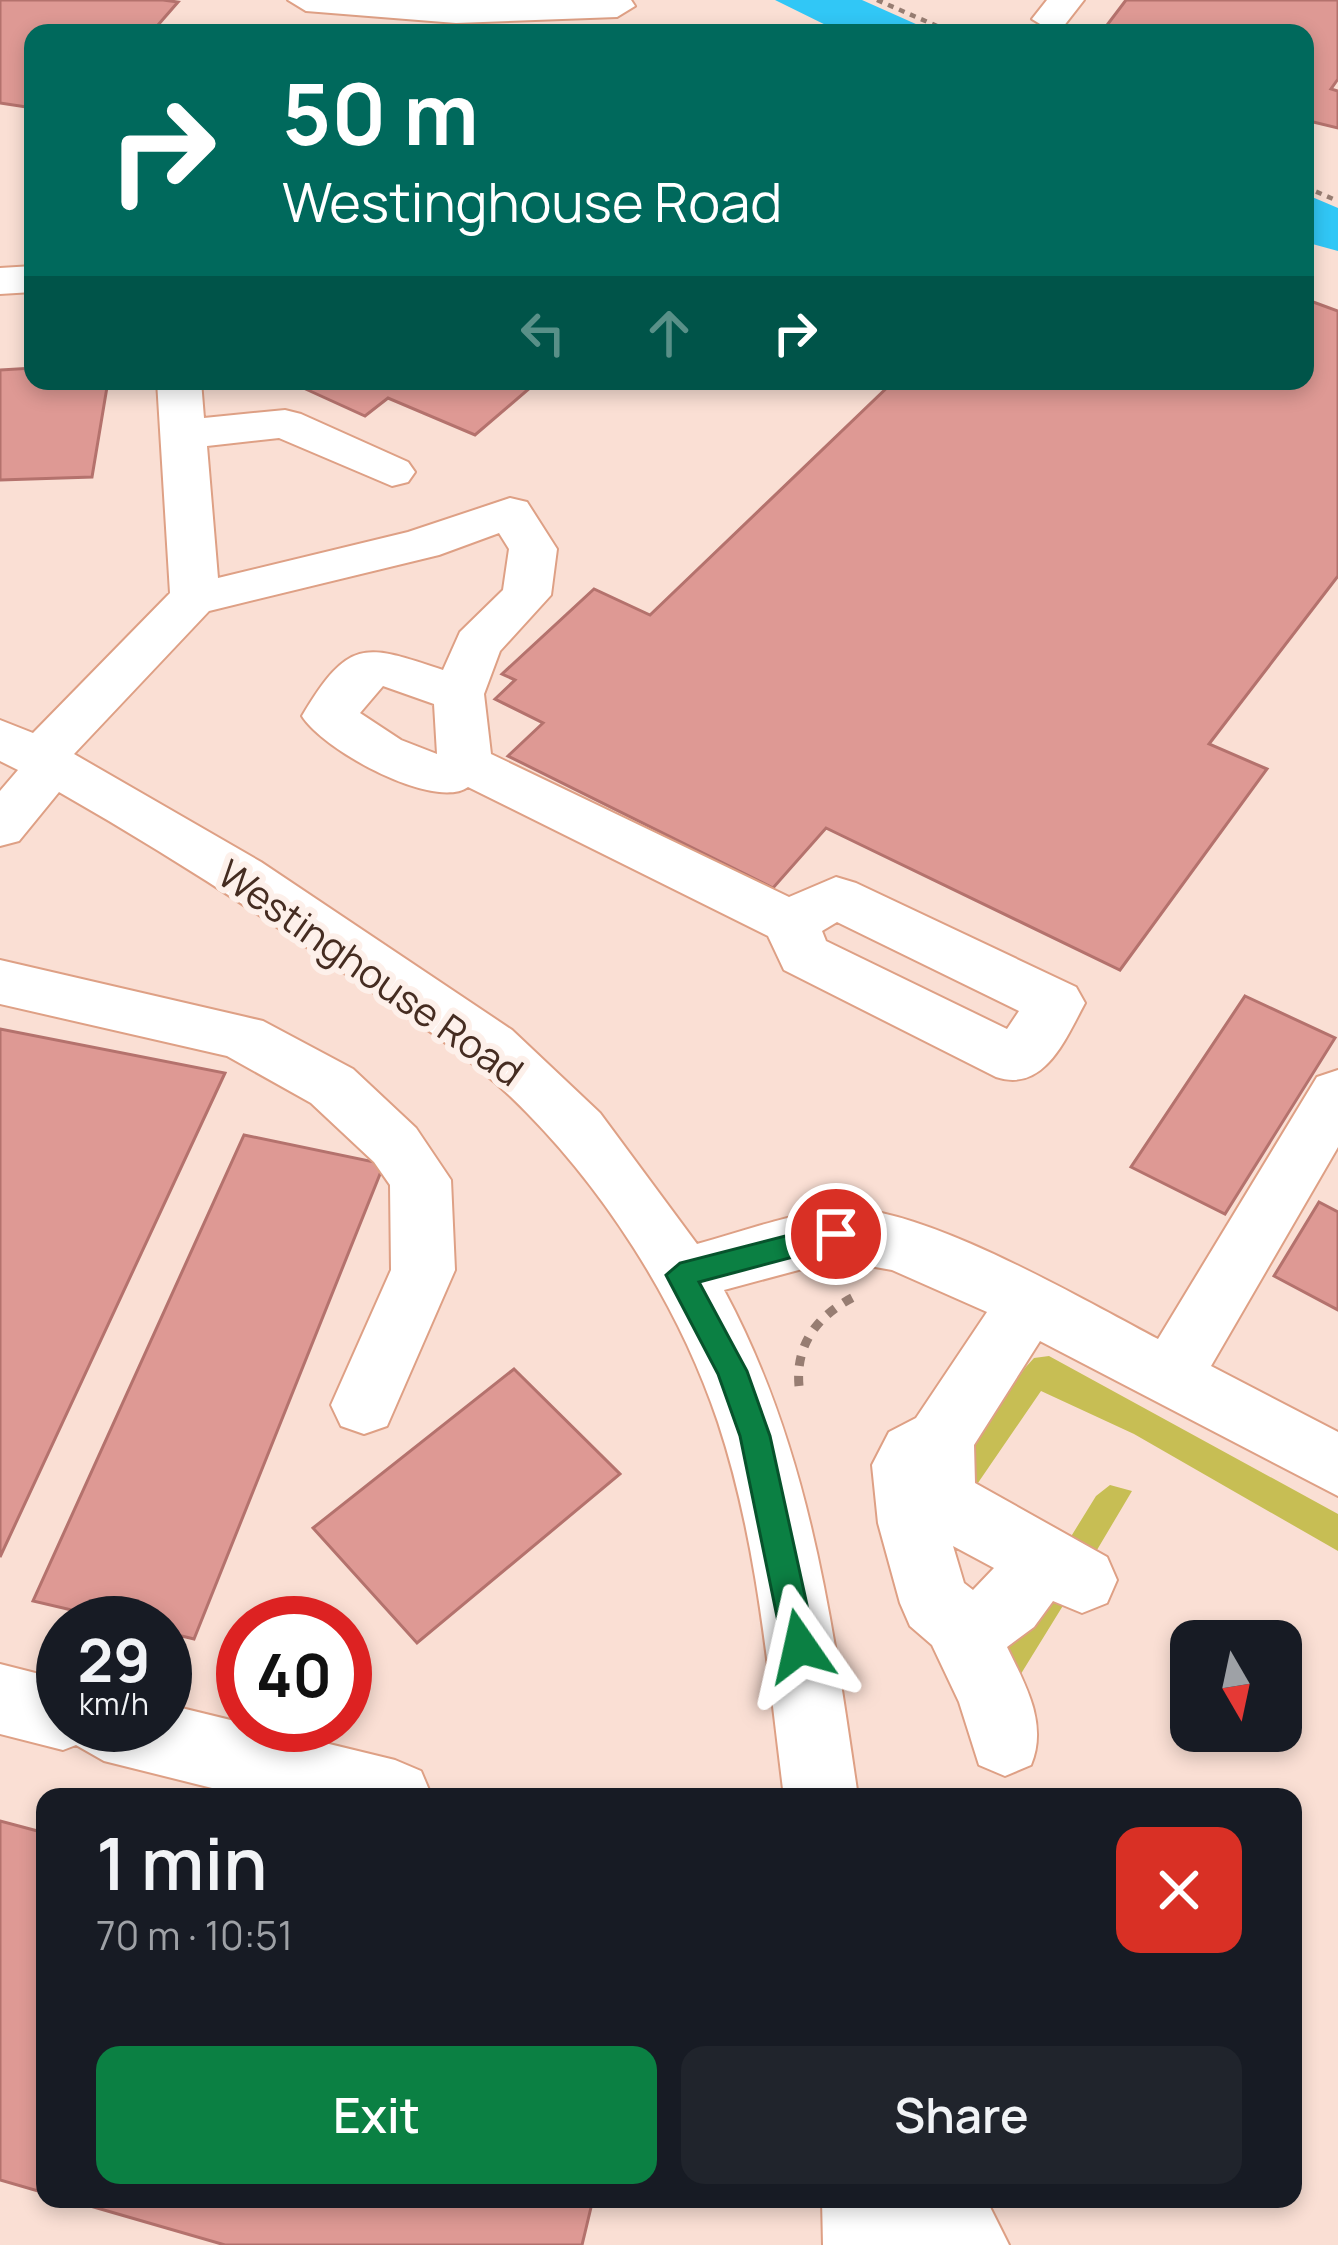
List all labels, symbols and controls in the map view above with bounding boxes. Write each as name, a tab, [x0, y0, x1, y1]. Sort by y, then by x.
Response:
text: 50 m	[282, 55, 479, 170]
icon: right	[84, 72, 240, 228]
text: Westinghouse Road	[282, 164, 782, 238]
icon: left	[510, 300, 576, 366]
icon: ahead	[636, 300, 702, 366]
icon: right	[762, 300, 828, 366]
street label: Westinghouse Road	[208, 846, 534, 1098]
pin	[785, 1183, 887, 1285]
icon: arrive	[803, 1201, 869, 1267]
position arrow	[737, 1583, 863, 1709]
speed limit sign: 40	[216, 1596, 372, 1752]
text: 29	[77, 1618, 151, 1700]
north arrow	[1170, 1620, 1302, 1752]
map controls	[1170, 1620, 1302, 1752]
text: km/h	[79, 1683, 149, 1724]
text: 1 min	[96, 1813, 268, 1912]
button: close	[1116, 1827, 1242, 1953]
text: 70 m · 10:51	[96, 1908, 293, 1962]
button: Exit	[96, 2046, 657, 2184]
button: Share	[681, 2046, 1242, 2184]

